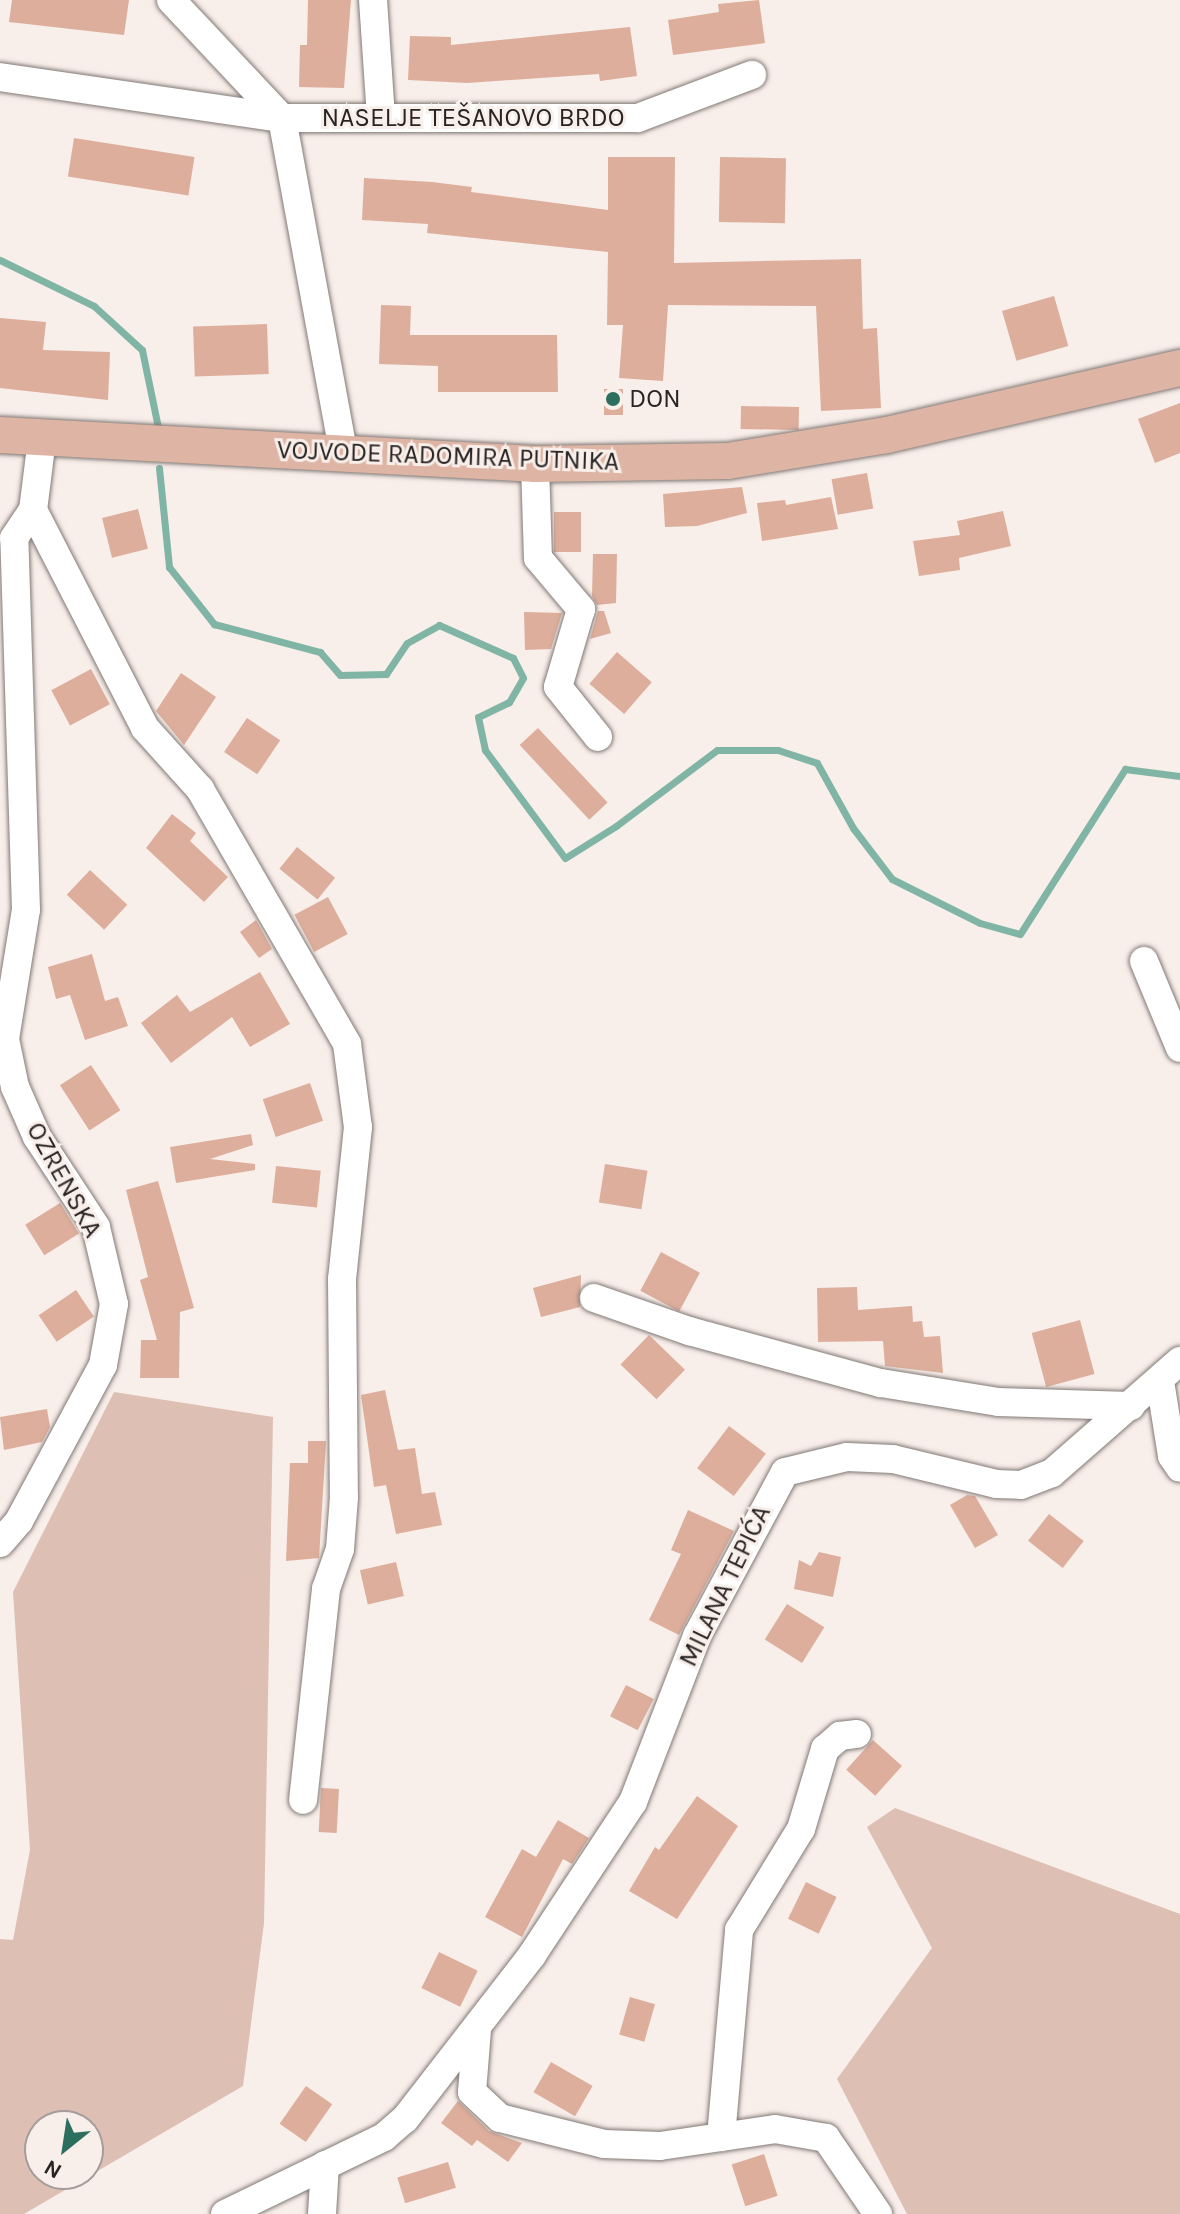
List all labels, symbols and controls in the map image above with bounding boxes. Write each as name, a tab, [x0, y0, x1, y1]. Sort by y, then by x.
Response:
street label: NASELJE TEŠANOVO BRDO	[322, 102, 624, 134]
place label: DON	[629, 383, 681, 415]
marker: DON	[604, 390, 622, 408]
street label: VOJVODE RADOMIRA PUTNIKA	[276, 434, 620, 478]
street label: OZRENSKA	[20, 1117, 108, 1243]
street label: MILANA TEPIĆA	[673, 1500, 777, 1672]
north arrow	[24, 2110, 104, 2190]
text: N	[40, 2154, 66, 2184]

